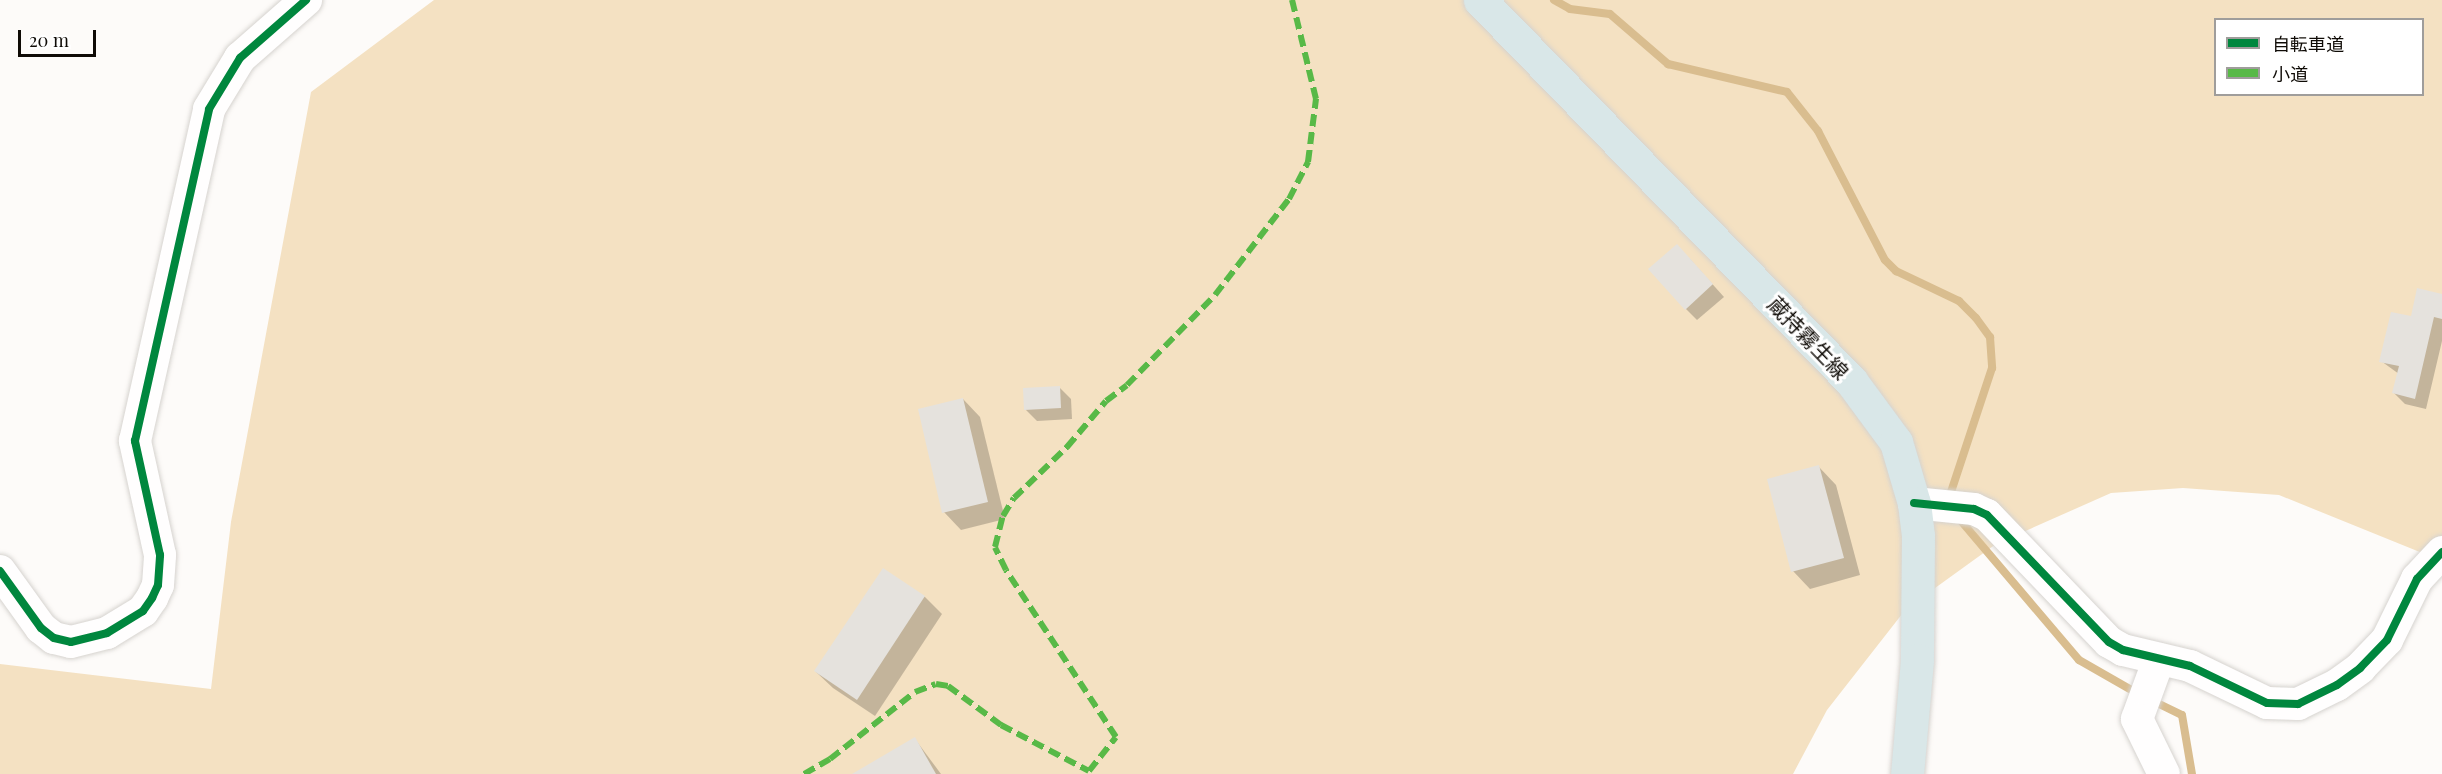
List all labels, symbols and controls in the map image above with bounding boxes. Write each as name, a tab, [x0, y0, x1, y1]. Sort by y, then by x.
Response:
scale bar	[21, 18, 99, 56]
legend	[2214, 18, 2424, 96]
text: 20 m	[29, 28, 69, 52]
text: 自転車道	[2272, 32, 2344, 56]
text: 小道	[2272, 62, 2308, 86]
street label: 蔵持霧生線	[1763, 290, 1855, 384]

